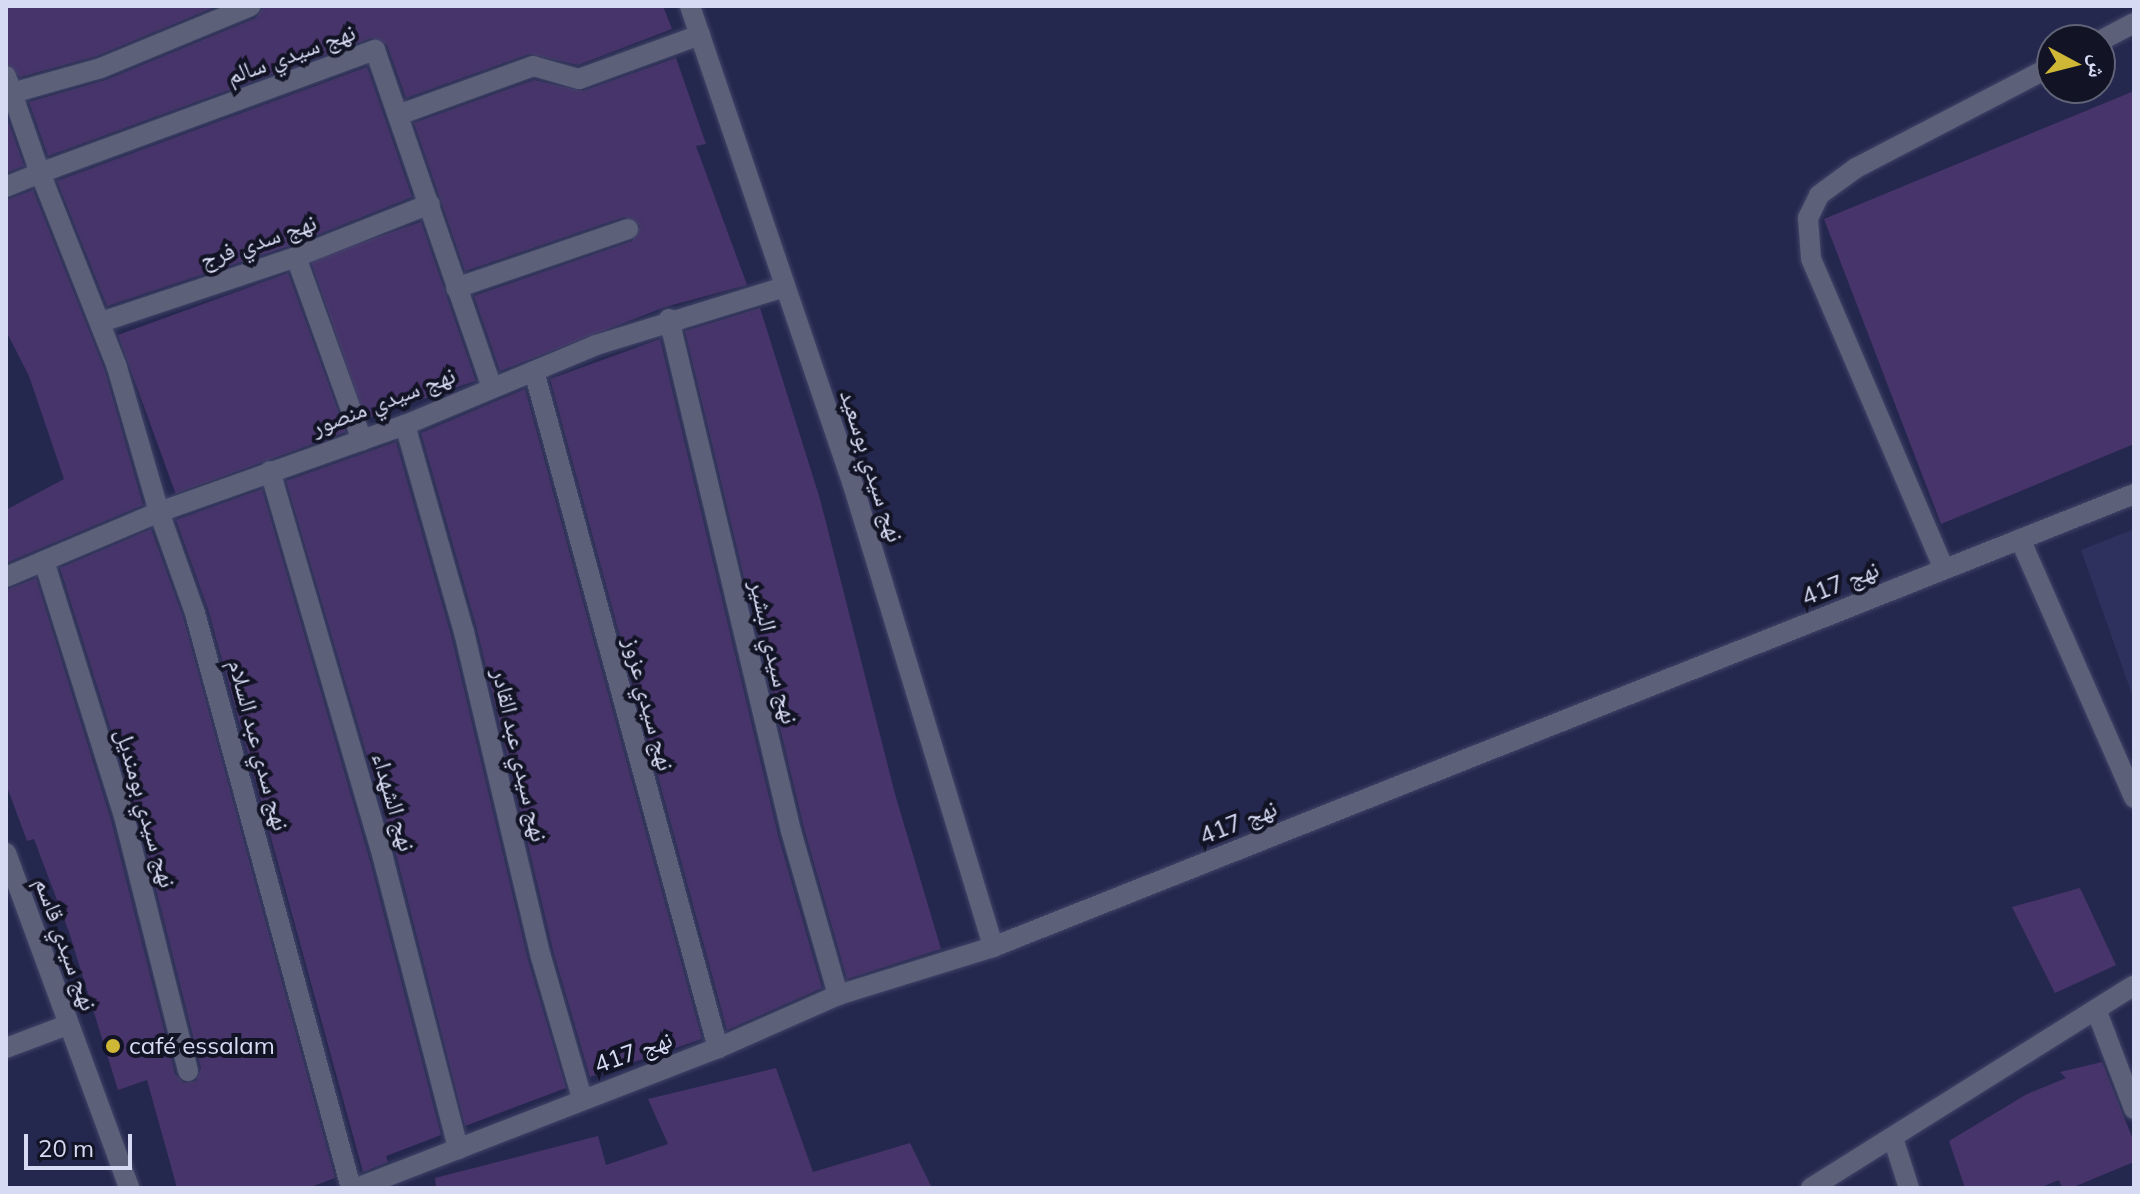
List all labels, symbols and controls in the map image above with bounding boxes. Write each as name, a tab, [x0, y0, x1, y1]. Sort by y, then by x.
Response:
street label: نهج سيدي سالم	[223, 17, 359, 91]
north arrow	[2036, 24, 2116, 104]
text: ش	[2083, 53, 2113, 80]
street label: نهج سدي فرج	[196, 208, 320, 274]
street label: نهج سيدي منصور	[307, 360, 459, 442]
street label: نهج سيدي بوسعيد	[834, 386, 910, 546]
street label: نهج 417	[1797, 554, 1883, 612]
street label: نهج سيدي البشير	[743, 577, 805, 727]
street label: نهج سيدي عزوز	[617, 634, 681, 774]
street label: نهج سدي عبد السلام	[222, 656, 296, 834]
street label: نهج سيدي عبد القادر	[486, 666, 554, 844]
street label: نهج سيدي بومنديل	[109, 725, 183, 891]
street label: نهج الشهداء	[366, 749, 422, 855]
street label: نهج 417	[1195, 793, 1281, 851]
street label: نهج سيدي قاسم	[29, 874, 103, 1014]
street label: نهج 417	[590, 1025, 676, 1079]
place label: café essalam	[129, 1032, 275, 1060]
marker: café essalam	[104, 1037, 122, 1055]
scale bar	[28, 1118, 136, 1168]
text: 20 m	[38, 1133, 94, 1163]

